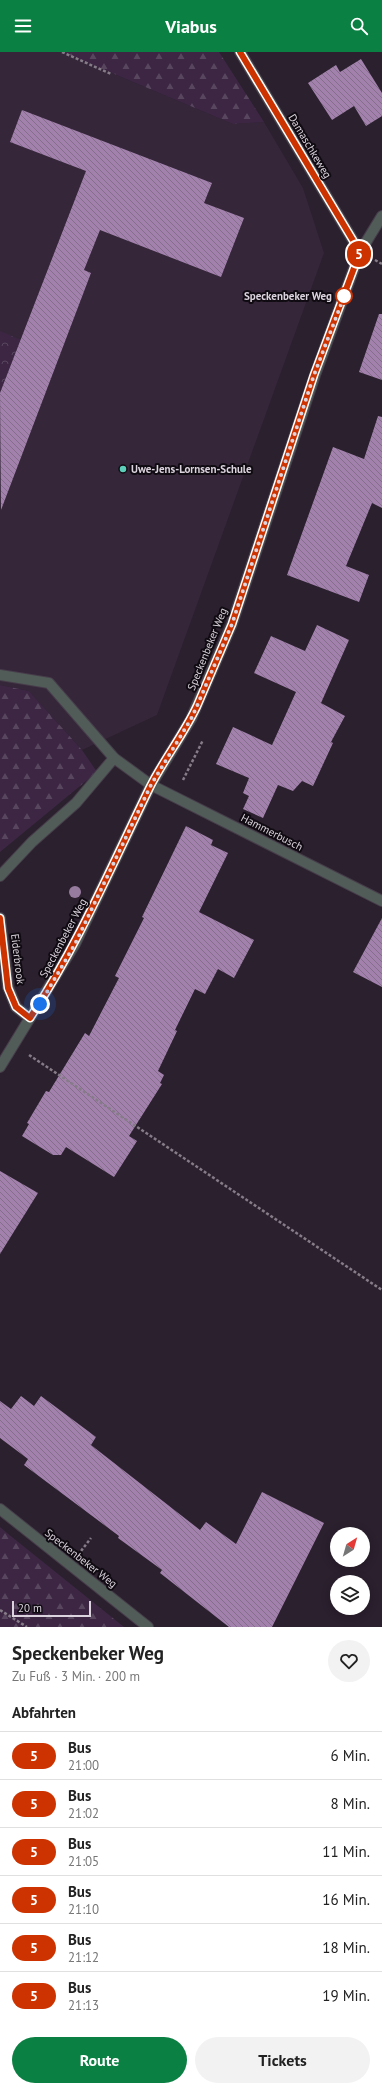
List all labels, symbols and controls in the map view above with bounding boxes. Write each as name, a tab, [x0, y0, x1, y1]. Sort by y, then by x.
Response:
icon: menu	[12, 15, 34, 37]
text: Viabus	[165, 15, 217, 38]
icon: search	[348, 15, 370, 37]
street label: Damaschkeweg	[285, 111, 335, 181]
line badge: 5	[346, 241, 372, 267]
text: 5	[355, 245, 363, 263]
marker: Speckenbeker Weg	[335, 287, 353, 305]
place label: Speckenbeker Weg	[244, 289, 332, 303]
place label: Uwe-Jens-Lornsen-Schule	[131, 462, 252, 476]
marker: Uwe-Jens-Lornsen-Schule	[118, 464, 128, 474]
street label: Speckenbeker Weg	[184, 606, 230, 692]
street label: Hammerbusch	[239, 810, 305, 854]
street label: Speckenbeker Weg	[36, 896, 90, 980]
street label: Eiderbrook	[8, 933, 28, 986]
your location	[30, 994, 50, 1014]
street label: Speckenbeker Weg	[42, 1525, 120, 1591]
north arrow	[330, 1527, 370, 1567]
map controls	[330, 1527, 370, 1615]
button: layers	[330, 1575, 370, 1615]
scale bar	[12, 1599, 91, 1618]
text: 20 m	[18, 1601, 42, 1615]
button: heart	[328, 1640, 370, 1682]
text: Speckenbeker Weg	[12, 1641, 164, 1665]
text: Zu Fuß · 3 Min. · 200 m	[12, 1668, 140, 1685]
text: Abfahrten	[12, 1703, 76, 1722]
text: Bus	[68, 1738, 91, 1757]
text: 6 Min.	[331, 1746, 370, 1765]
text: 5	[30, 1747, 38, 1765]
text: 21:00	[68, 1757, 99, 1774]
text: Bus	[68, 1786, 91, 1805]
text: 8 Min.	[331, 1794, 370, 1813]
text: 5	[30, 1795, 38, 1813]
text: 21:02	[68, 1805, 99, 1822]
text: Bus	[68, 1834, 91, 1853]
text: 11 Min.	[322, 1842, 370, 1861]
text: 5	[30, 1843, 38, 1861]
text: 21:05	[68, 1853, 99, 1870]
text: Bus	[68, 1882, 91, 1901]
text: 16 Min.	[322, 1890, 370, 1909]
text: 5	[30, 1891, 38, 1909]
text: 21:10	[68, 1901, 99, 1918]
text: Bus	[68, 1930, 91, 1949]
text: 18 Min.	[322, 1938, 370, 1957]
text: 5	[30, 1939, 38, 1957]
text: 21:12	[68, 1949, 99, 1966]
text: Bus	[68, 1978, 91, 1997]
text: 19 Min.	[322, 1986, 370, 2005]
text: 5	[30, 1987, 38, 2005]
text: 21:13	[68, 1997, 99, 2014]
button: Route	[12, 2037, 187, 2083]
button: Tickets	[195, 2037, 370, 2083]

